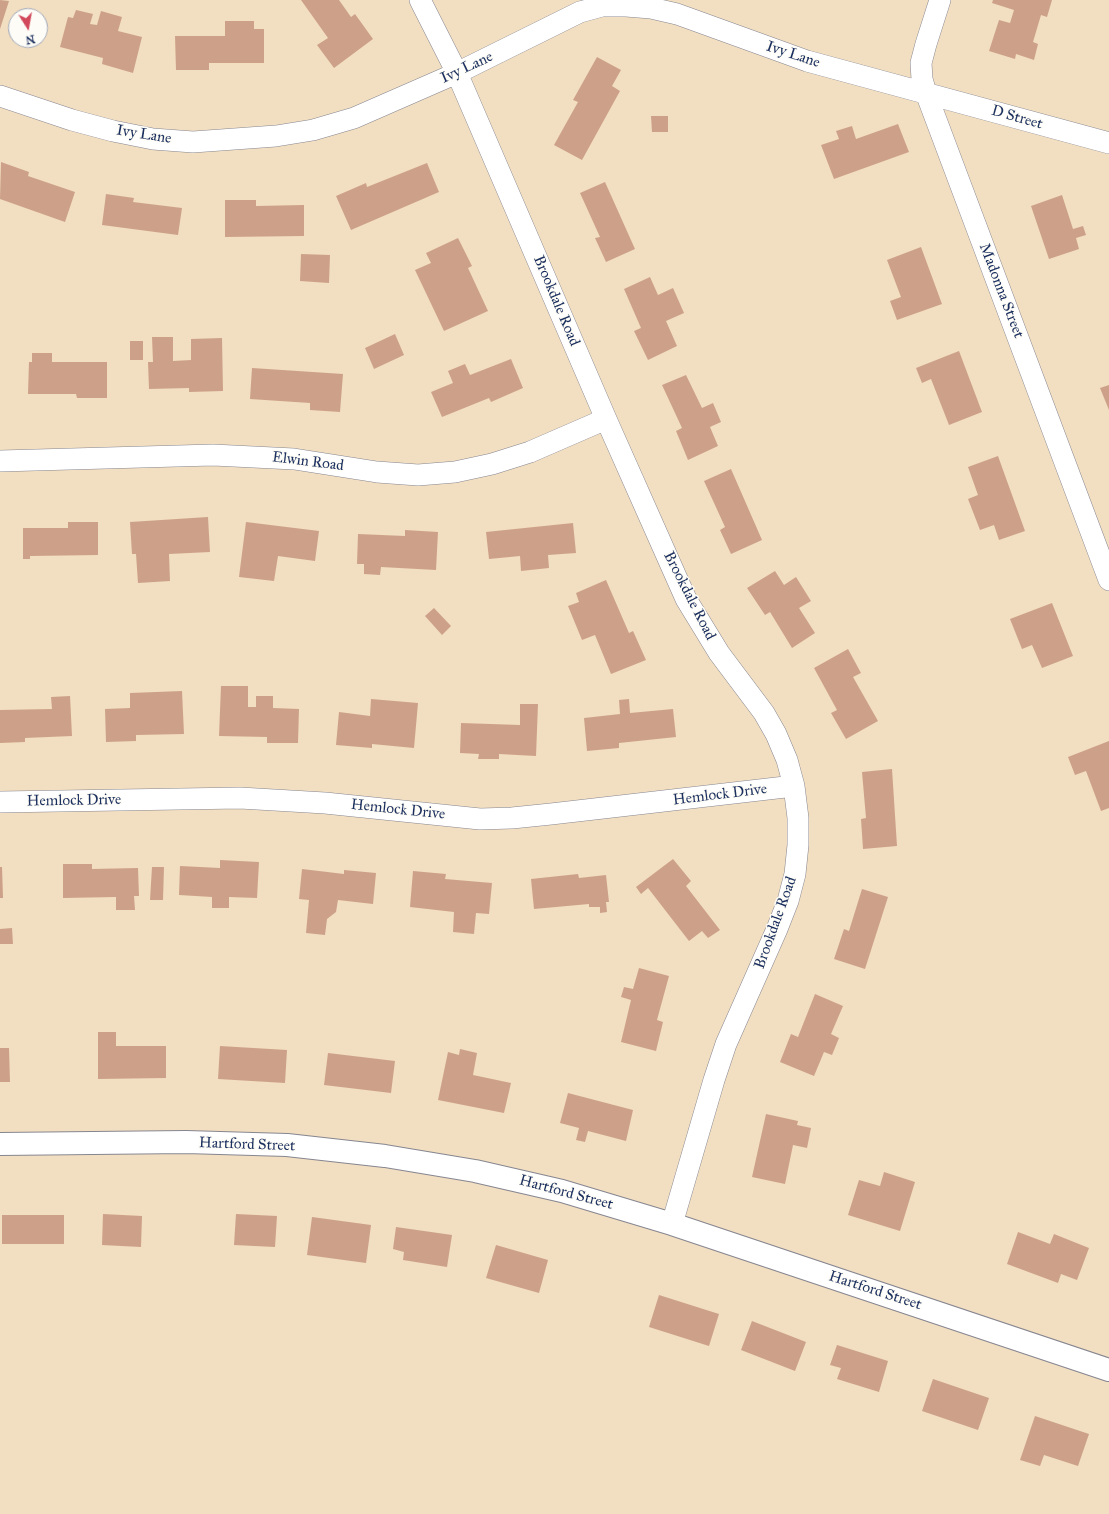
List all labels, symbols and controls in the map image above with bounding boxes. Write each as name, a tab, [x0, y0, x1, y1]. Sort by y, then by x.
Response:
north arrow	[8, 8, 48, 48]
text: N	[24, 32, 36, 47]
street label: Ivy Lane	[764, 38, 822, 72]
street label: Ivy Lane	[438, 48, 496, 88]
street label: D Street	[989, 102, 1045, 134]
street label: Ivy Lane	[115, 122, 173, 148]
street label: Madonna Street	[975, 241, 1027, 341]
street label: Brookdale Road	[529, 253, 583, 349]
street label: Elwin Road	[271, 449, 345, 475]
street label: Brookdale Road	[659, 549, 719, 643]
street label: Hemlock Drive	[672, 780, 768, 810]
street label: Hemlock Drive	[27, 791, 121, 811]
street label: Hemlock Drive	[350, 796, 446, 824]
street label: Brookdale Road	[751, 874, 801, 972]
street label: Hartford Street	[199, 1134, 295, 1156]
street label: Hartford Street	[517, 1172, 615, 1214]
street label: Hartford Street	[826, 1268, 924, 1314]

